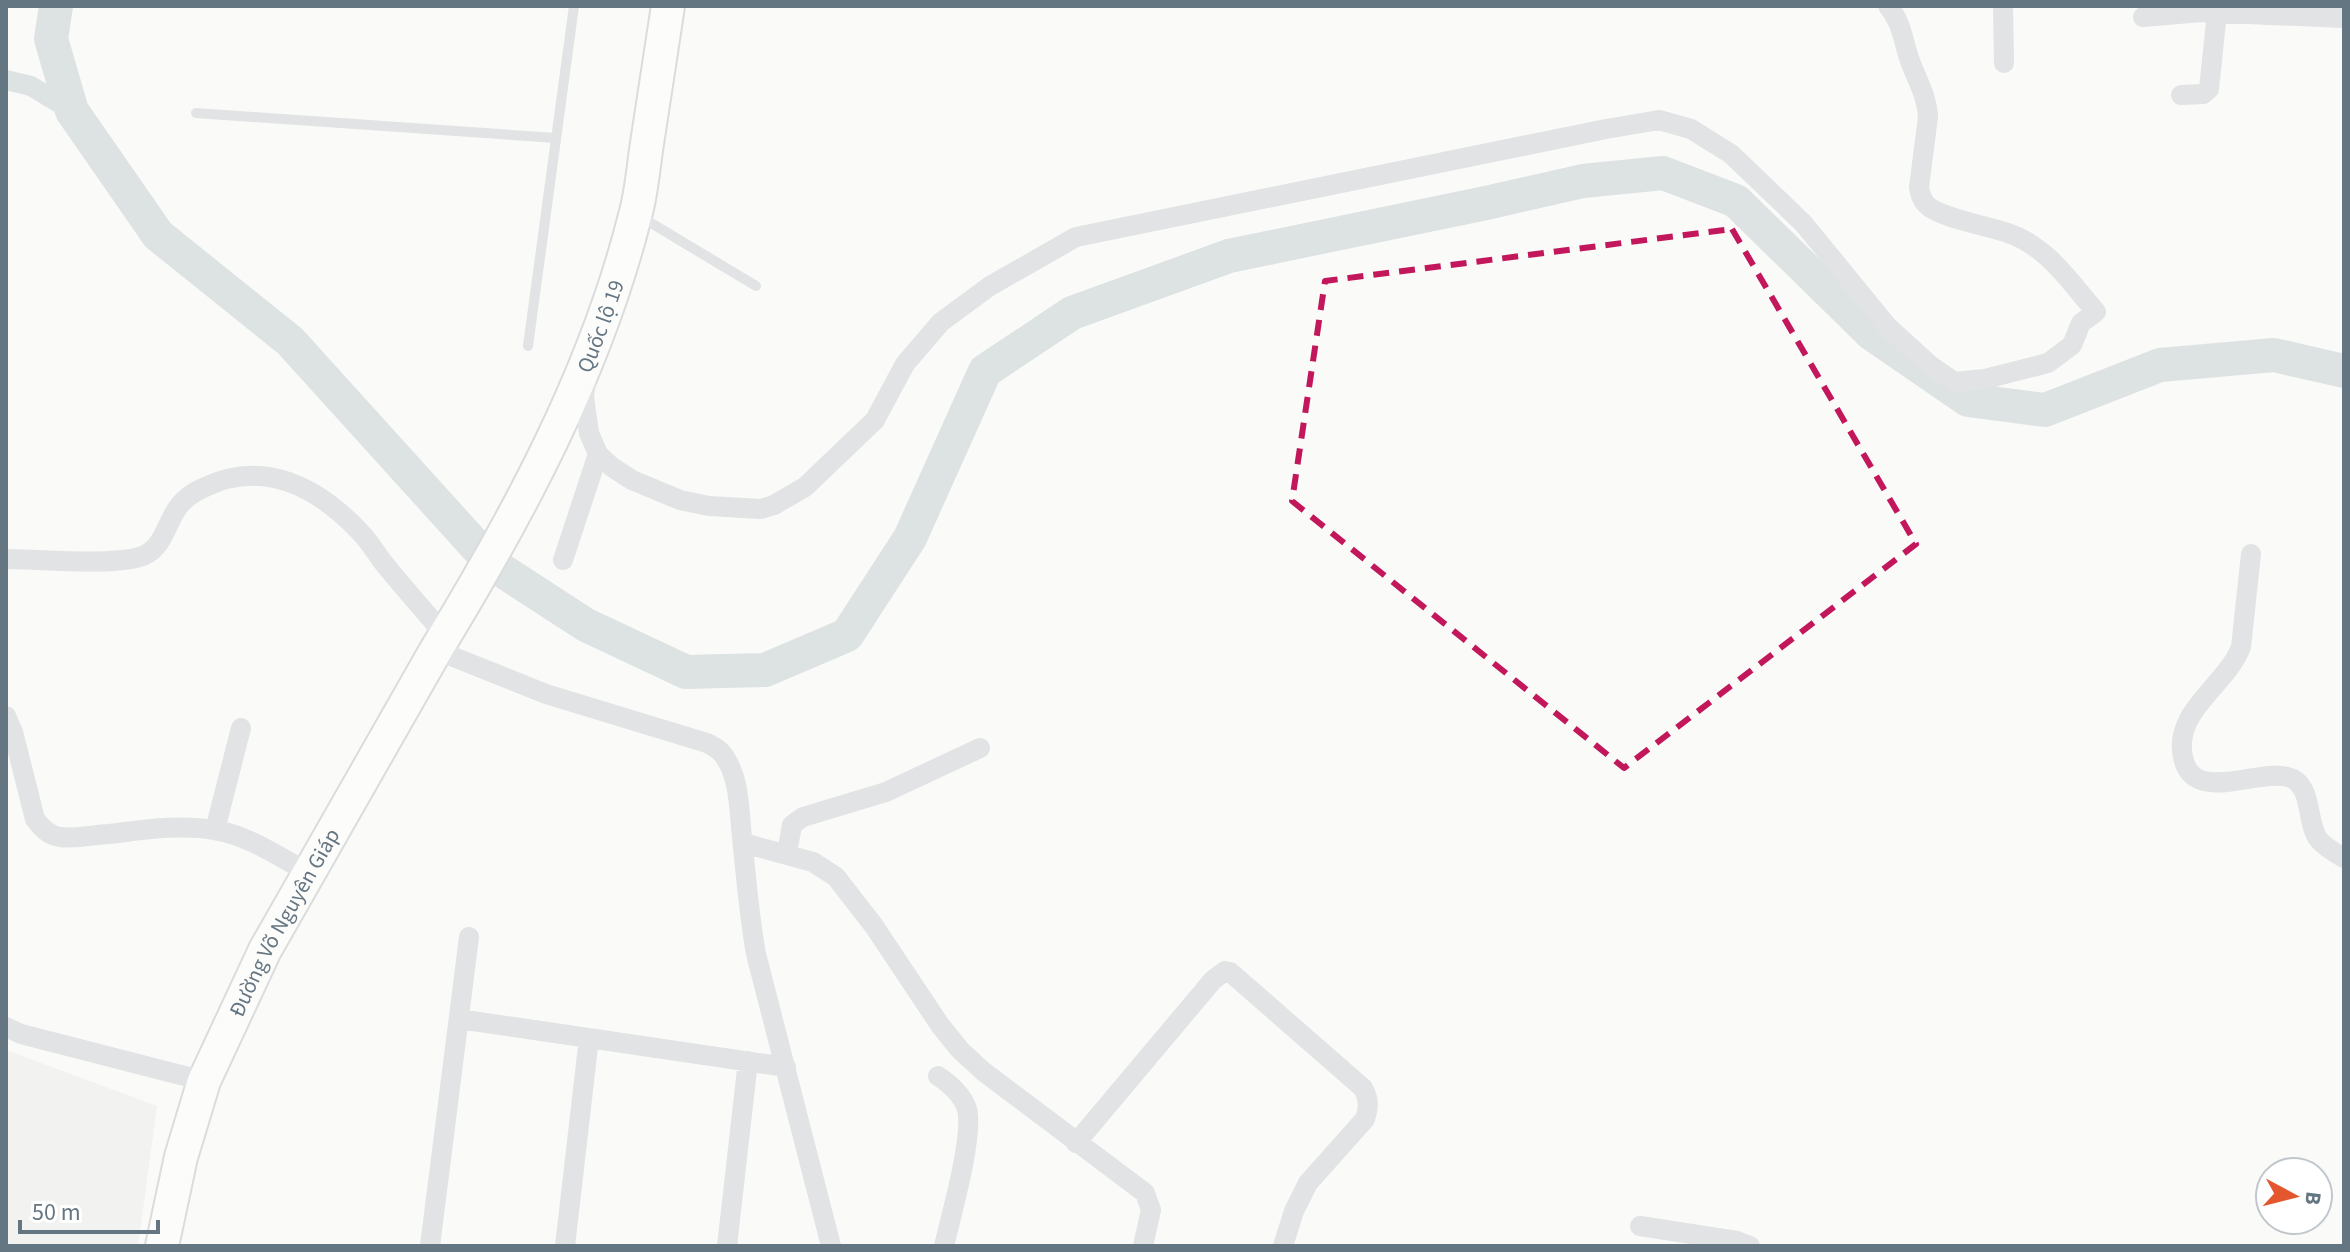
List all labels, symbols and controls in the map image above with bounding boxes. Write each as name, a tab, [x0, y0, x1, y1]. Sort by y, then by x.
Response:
street label: Quốc lộ 19	[569, 276, 633, 378]
street label: Đường Võ Nguyên Giáp	[221, 823, 348, 1022]
north arrow	[2254, 1156, 2334, 1236]
scale bar	[20, 1184, 158, 1234]
text: B	[2296, 1190, 2330, 1207]
text: 50 m	[32, 1195, 81, 1230]

